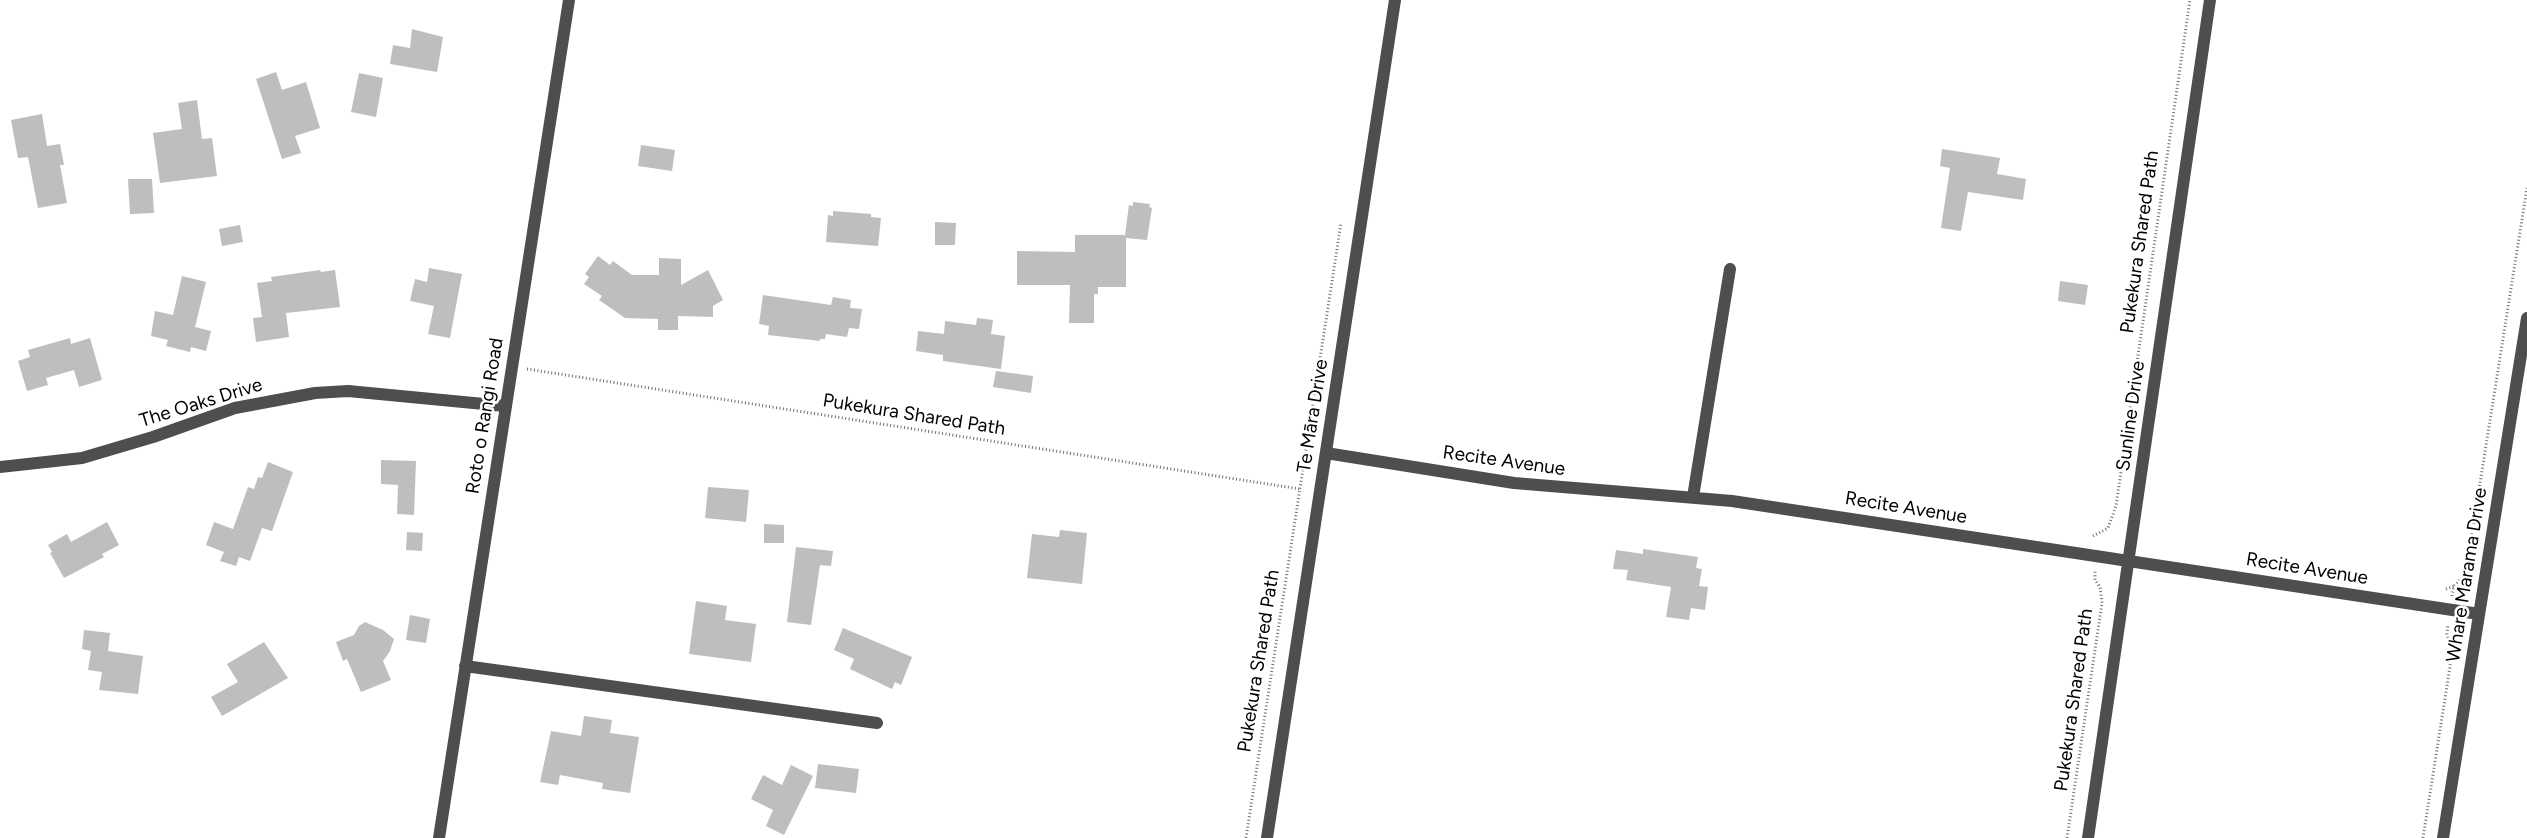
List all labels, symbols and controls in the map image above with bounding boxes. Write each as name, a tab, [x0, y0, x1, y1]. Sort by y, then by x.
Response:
street label: Pukekura Shared Path	[2116, 149, 2164, 335]
street label: Roto o Rangi Road	[461, 336, 509, 496]
street label: Te Māra Drive	[1293, 357, 1333, 475]
street label: Sunline Drive	[2112, 359, 2150, 473]
street label: The Oaks Drive	[137, 373, 265, 433]
street label: Pukekura Shared Path	[821, 389, 1007, 441]
street label: Recite Avenue	[1441, 441, 1567, 481]
street label: Whare Marama Drive	[2442, 486, 2492, 664]
street label: Recite Avenue	[1843, 487, 1969, 529]
street label: Recite Avenue	[2244, 548, 2370, 590]
street label: Pukekura Shared Path	[1233, 568, 1285, 754]
street label: Pukekura Shared Path	[2050, 607, 2098, 793]

